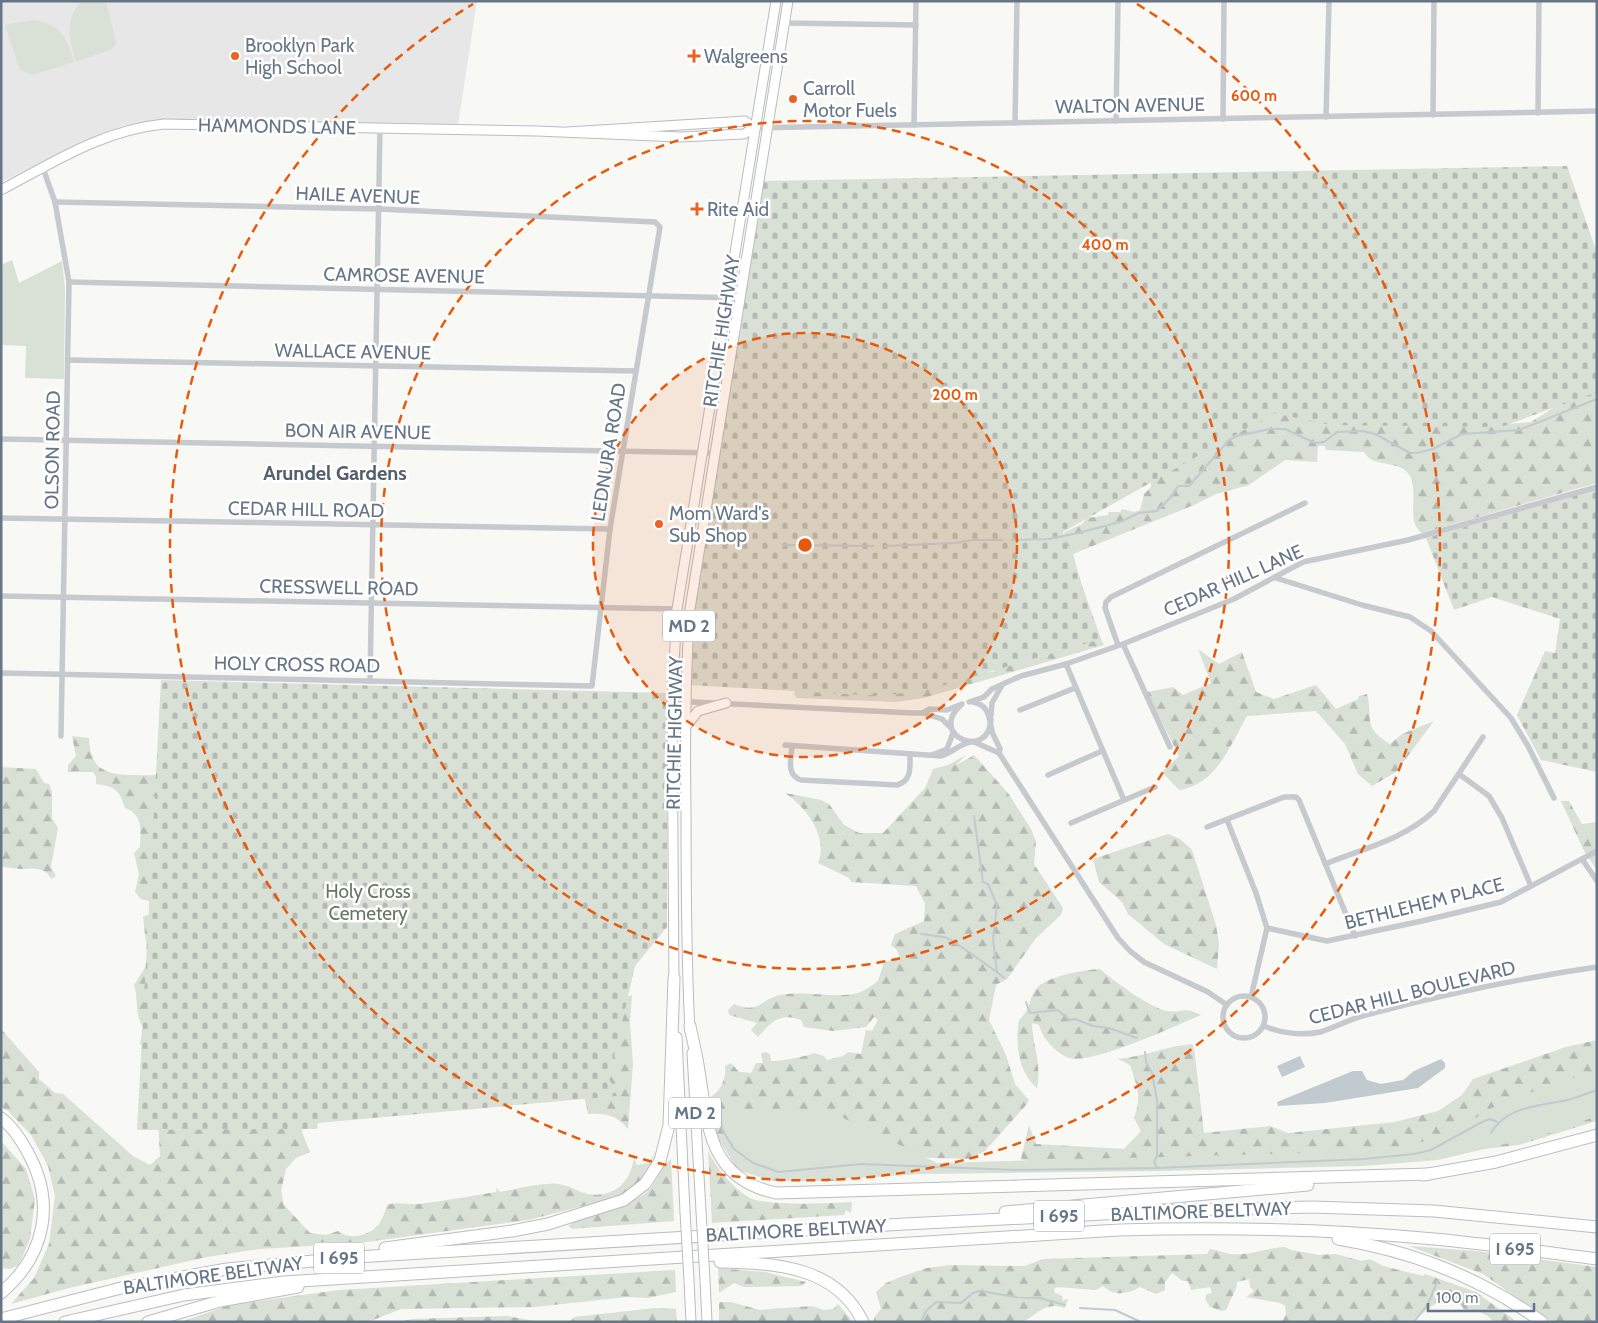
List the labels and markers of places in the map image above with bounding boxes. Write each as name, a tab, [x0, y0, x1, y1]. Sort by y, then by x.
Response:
place label: Brooklyn Park High School	[245, 34, 355, 79]
place label: Walgreens	[704, 45, 788, 68]
marker: Brooklyn Park High School	[229, 50, 241, 62]
marker: Walgreens	[688, 50, 700, 62]
place label: Carroll Motor Fuels	[803, 77, 897, 122]
marker: Carroll Motor Fuels	[787, 93, 799, 105]
place label: Rite Aid	[707, 198, 769, 221]
marker: Rite Aid	[691, 203, 703, 215]
place label: Mom Ward's Sub Shop	[669, 502, 769, 547]
marker: Mom Ward's Sub Shop	[653, 518, 665, 530]
centre of rings	[796, 536, 814, 554]

